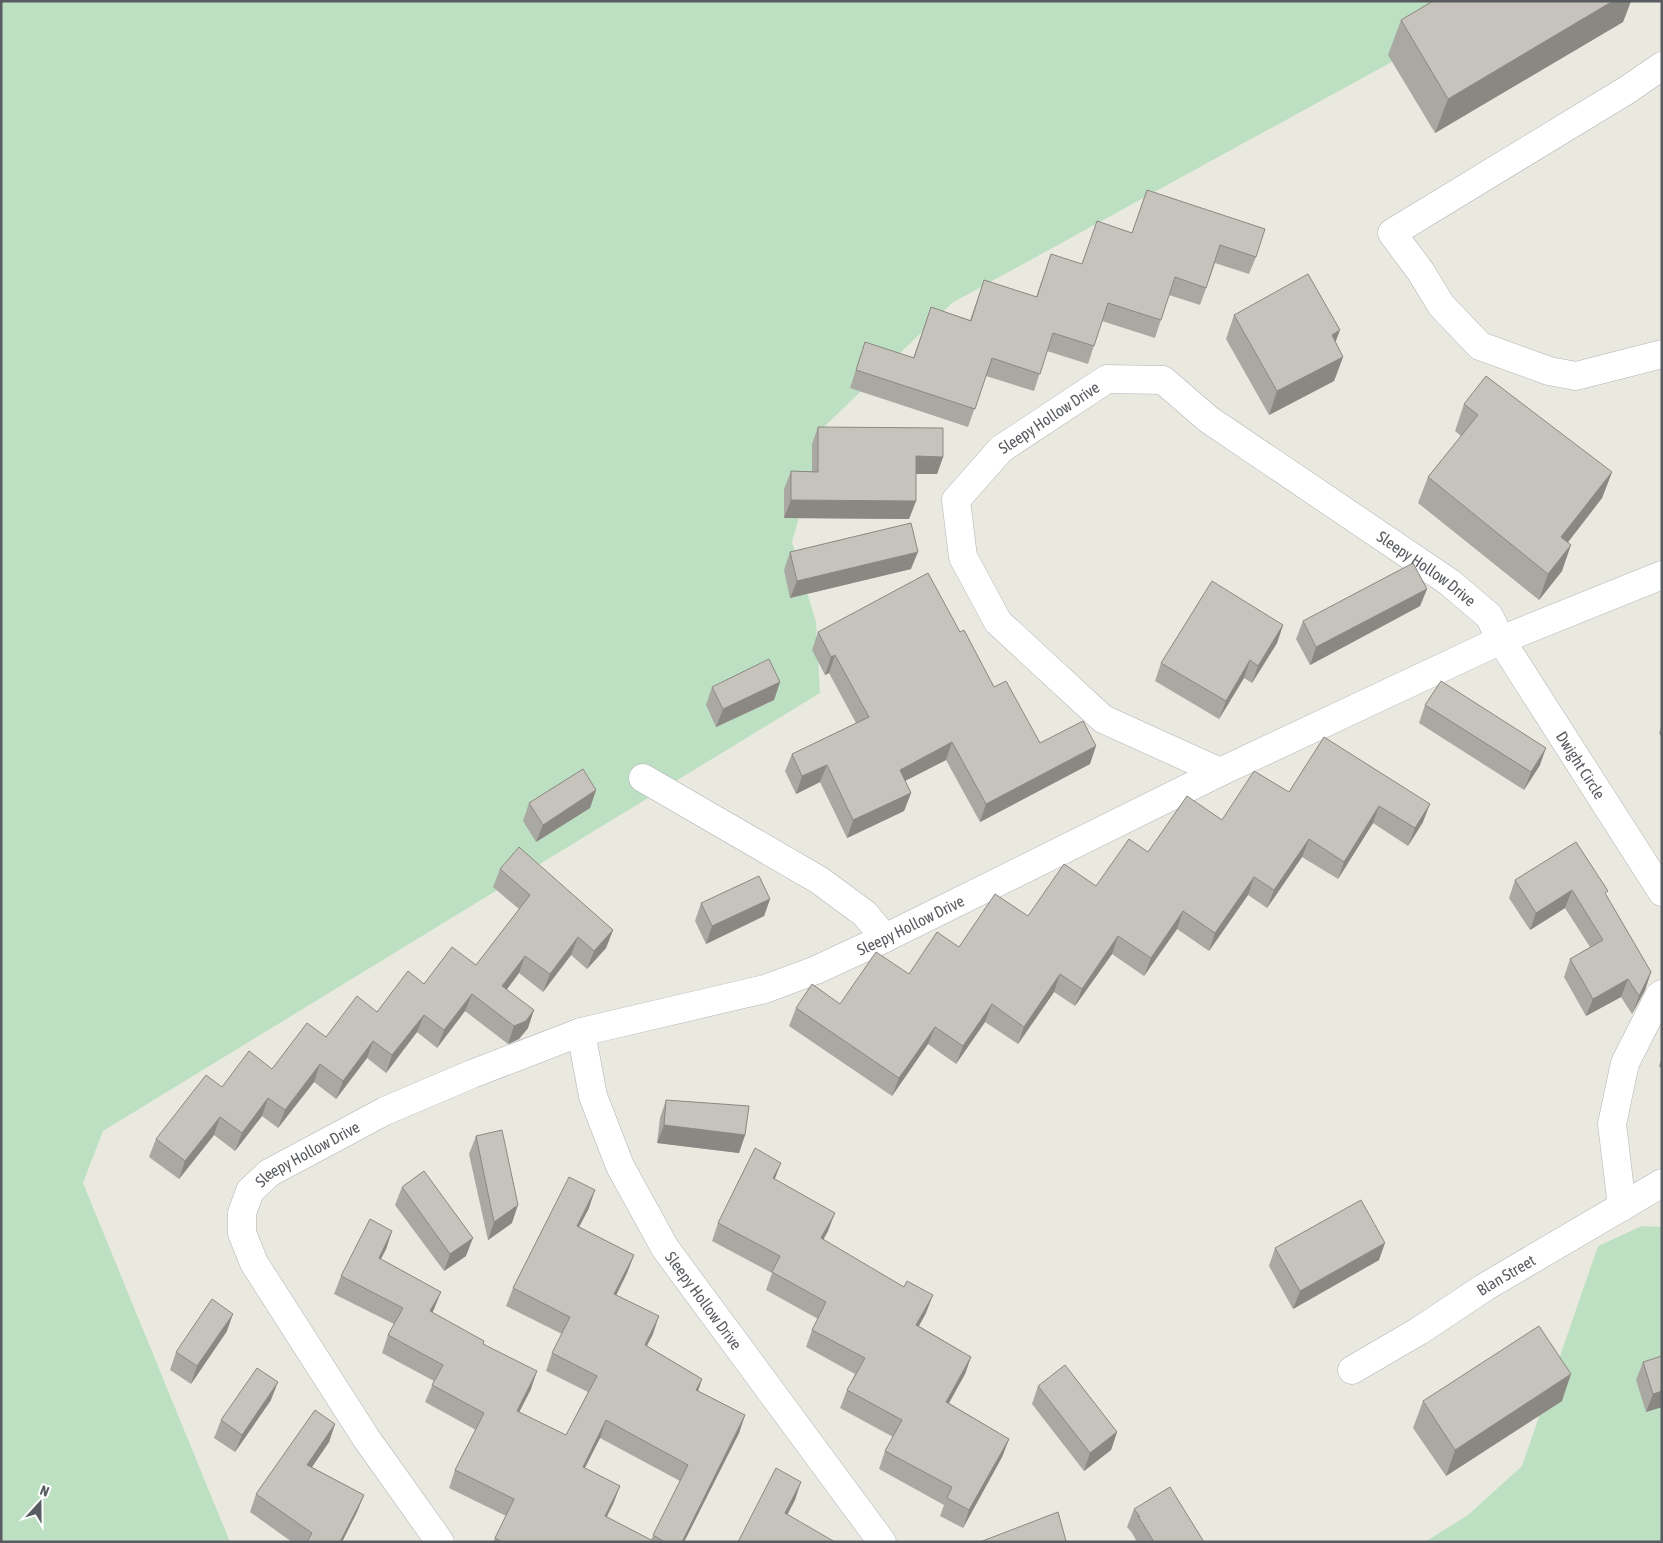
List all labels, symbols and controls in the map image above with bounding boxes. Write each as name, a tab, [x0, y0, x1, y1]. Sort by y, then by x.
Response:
street label: Sleepy Hollow Drive	[995, 378, 1103, 457]
street label: Sleepy Hollow Drive	[1374, 527, 1479, 610]
street label: Dwight Circle	[1553, 728, 1609, 802]
street label: Sleepy Hollow Drive	[854, 891, 967, 959]
street label: Sleepy Hollow Drive	[251, 1117, 362, 1190]
street label: Sleepy Hollow Drive	[662, 1248, 746, 1353]
street label: Blan Street	[1473, 1250, 1538, 1299]
north arrow	[15, 1478, 65, 1528]
text: N	[38, 1482, 51, 1500]

